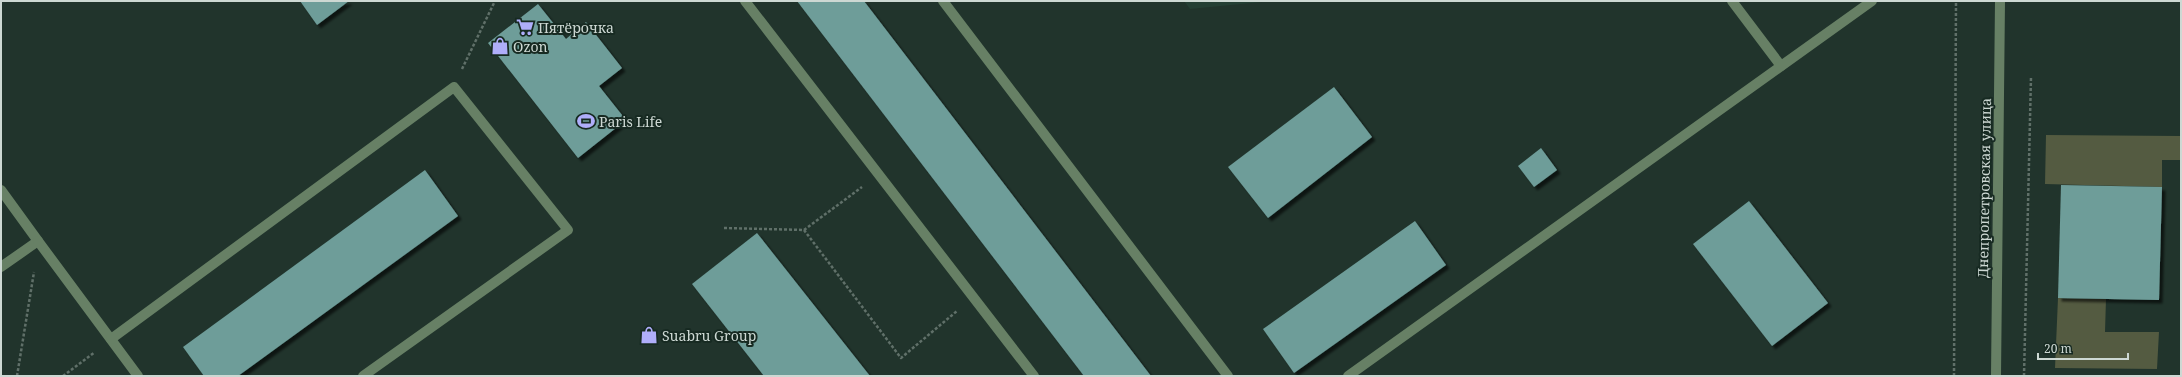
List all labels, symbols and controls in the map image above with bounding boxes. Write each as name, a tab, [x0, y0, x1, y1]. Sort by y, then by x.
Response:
supermarket icon: Пятёрочка	[515, 17, 535, 37]
place label: Пятёрочка	[538, 18, 614, 37]
shop icon: Ozon	[490, 36, 510, 56]
place label: Ozon	[513, 37, 548, 56]
street label: Днепропетровская улица	[1973, 98, 1995, 278]
sports icon: Paris Life	[576, 111, 596, 131]
place label: Paris Life	[599, 112, 662, 131]
shop icon: Suabru Group	[639, 325, 659, 345]
place label: Suabru Group	[662, 326, 756, 345]
scale bar	[2038, 335, 2128, 361]
text: 20 m	[2044, 340, 2072, 357]

